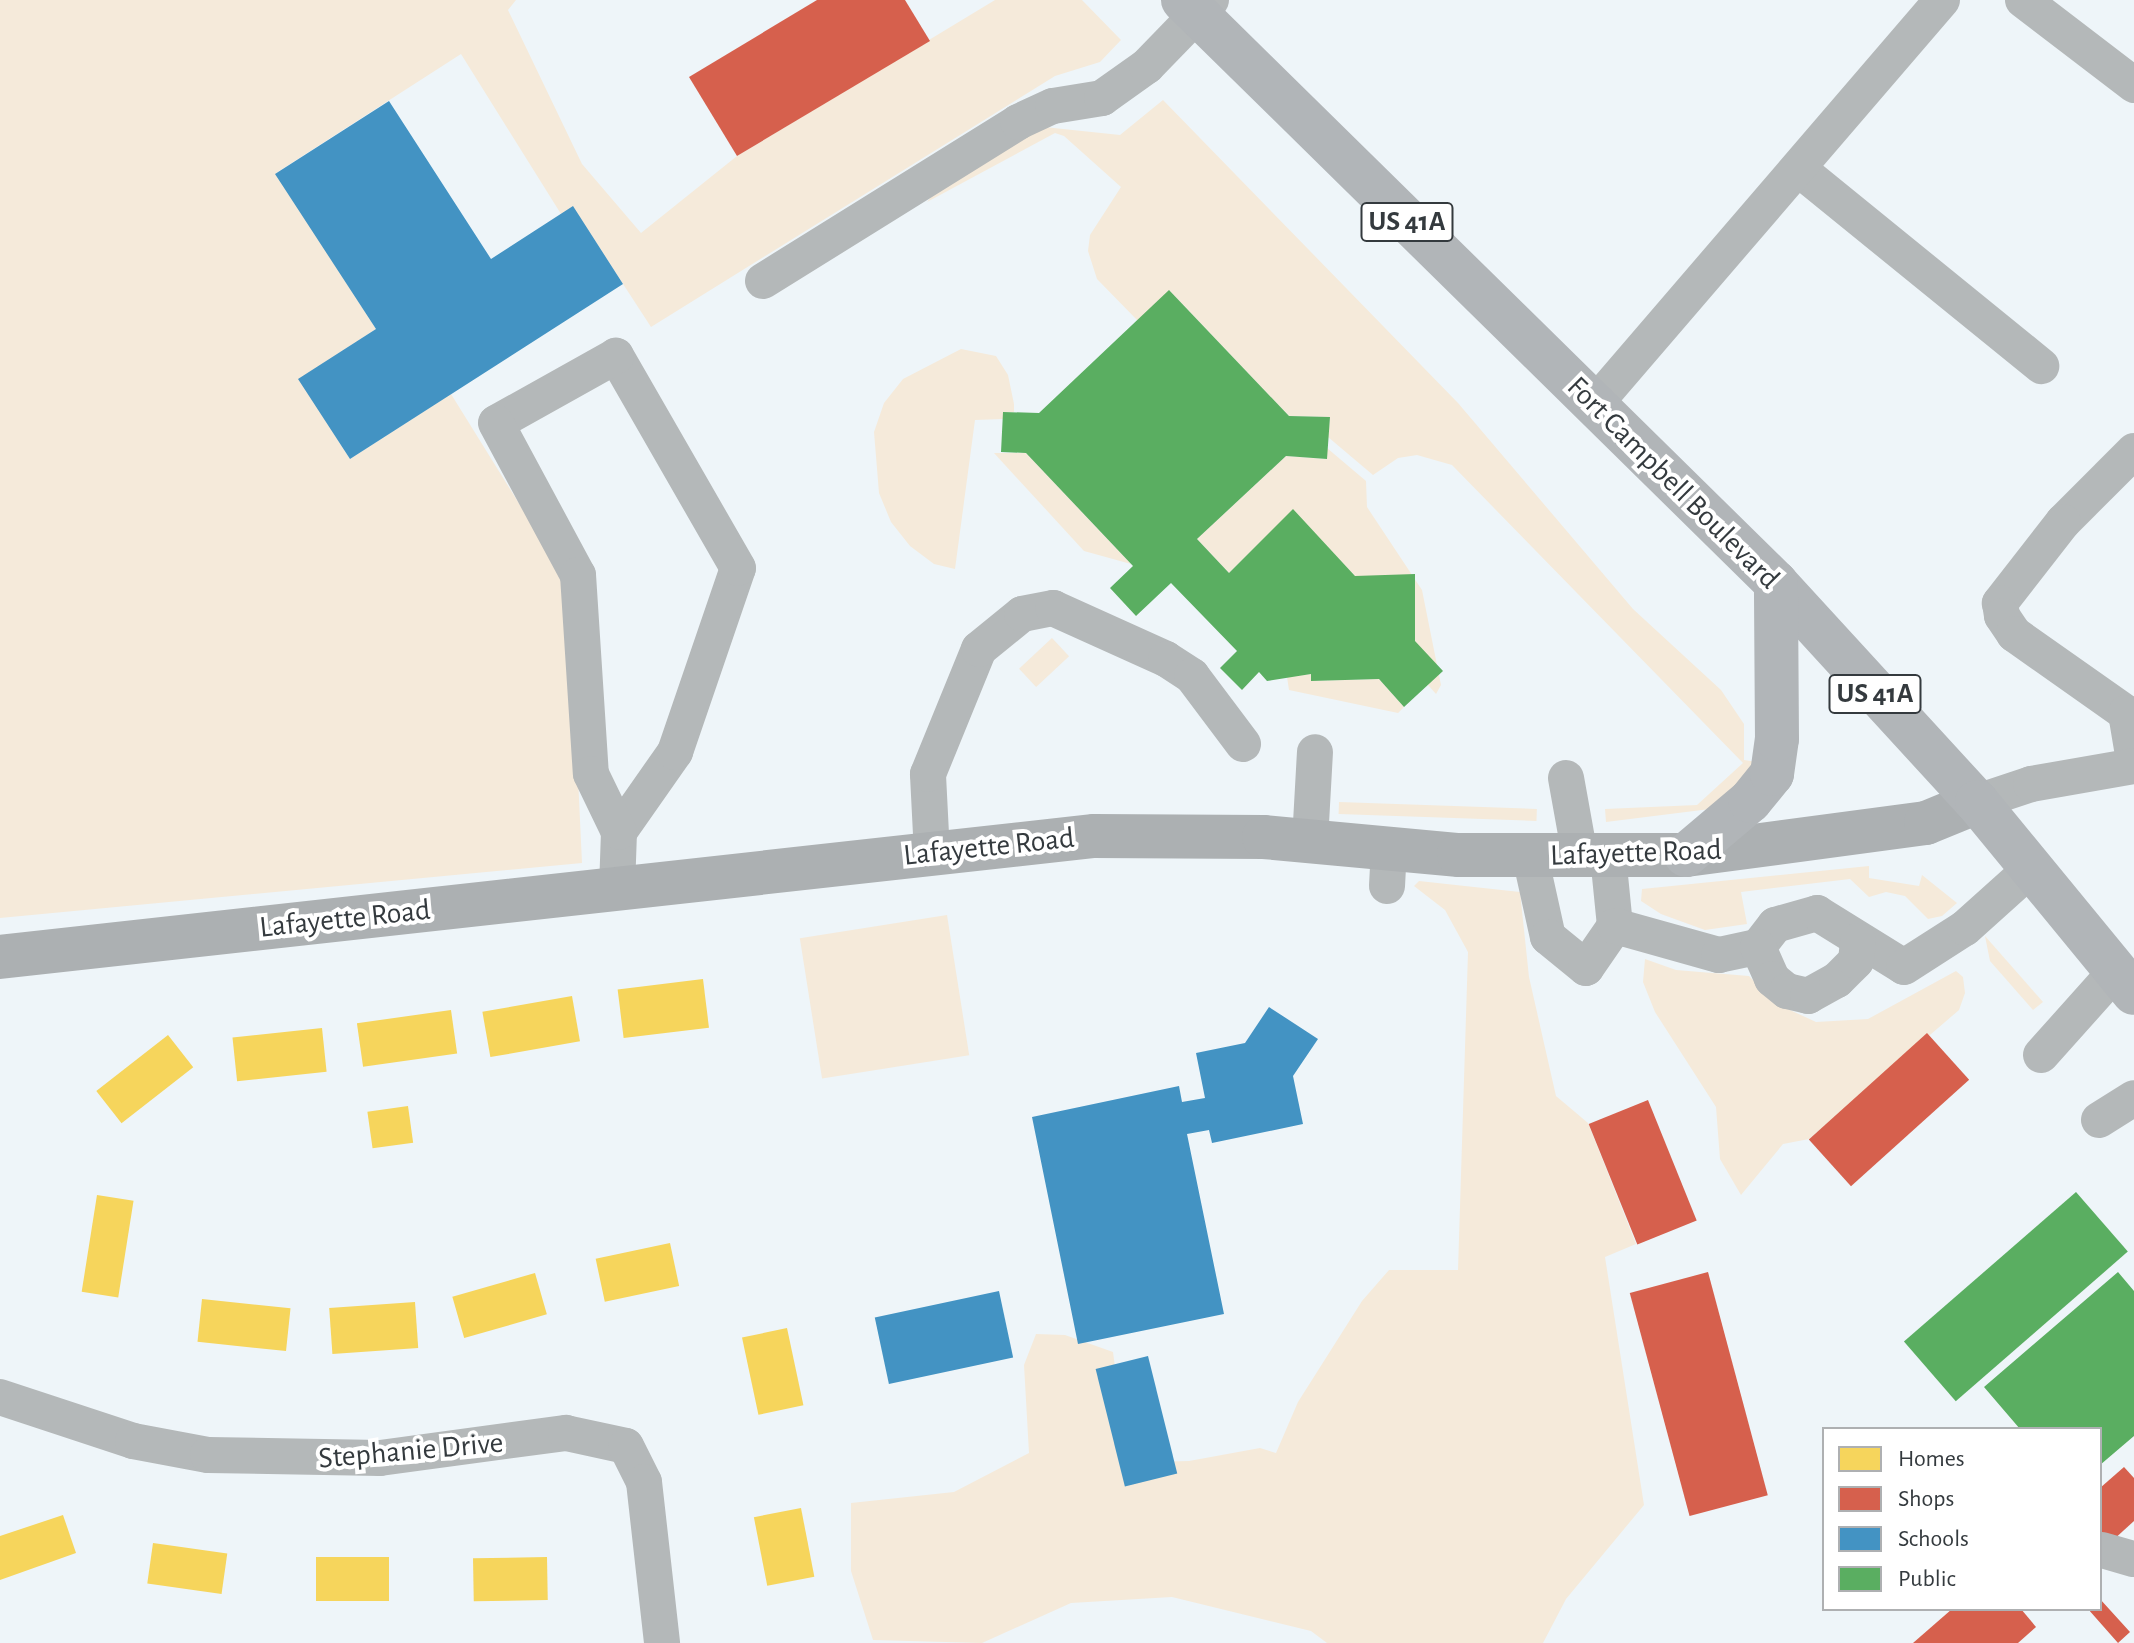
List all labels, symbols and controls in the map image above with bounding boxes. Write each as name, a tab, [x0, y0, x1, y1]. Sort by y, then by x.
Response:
road number: US 41A	[1359, 198, 1455, 246]
street label: Fort Campbell Boulevard	[1559, 369, 1787, 597]
road number: US 41A	[1827, 670, 1923, 718]
street label: Lafayette Road	[902, 820, 1076, 874]
street label: Lafayette Road	[1550, 832, 1722, 874]
street label: Lafayette Road	[258, 892, 432, 946]
street label: Stephanie Drive	[317, 1425, 505, 1477]
legend	[1822, 1427, 2102, 1611]
text: Homes	[1898, 1447, 1965, 1471]
text: Shops	[1898, 1487, 1954, 1511]
text: Schools	[1898, 1527, 1969, 1551]
text: Public	[1898, 1567, 1956, 1591]

